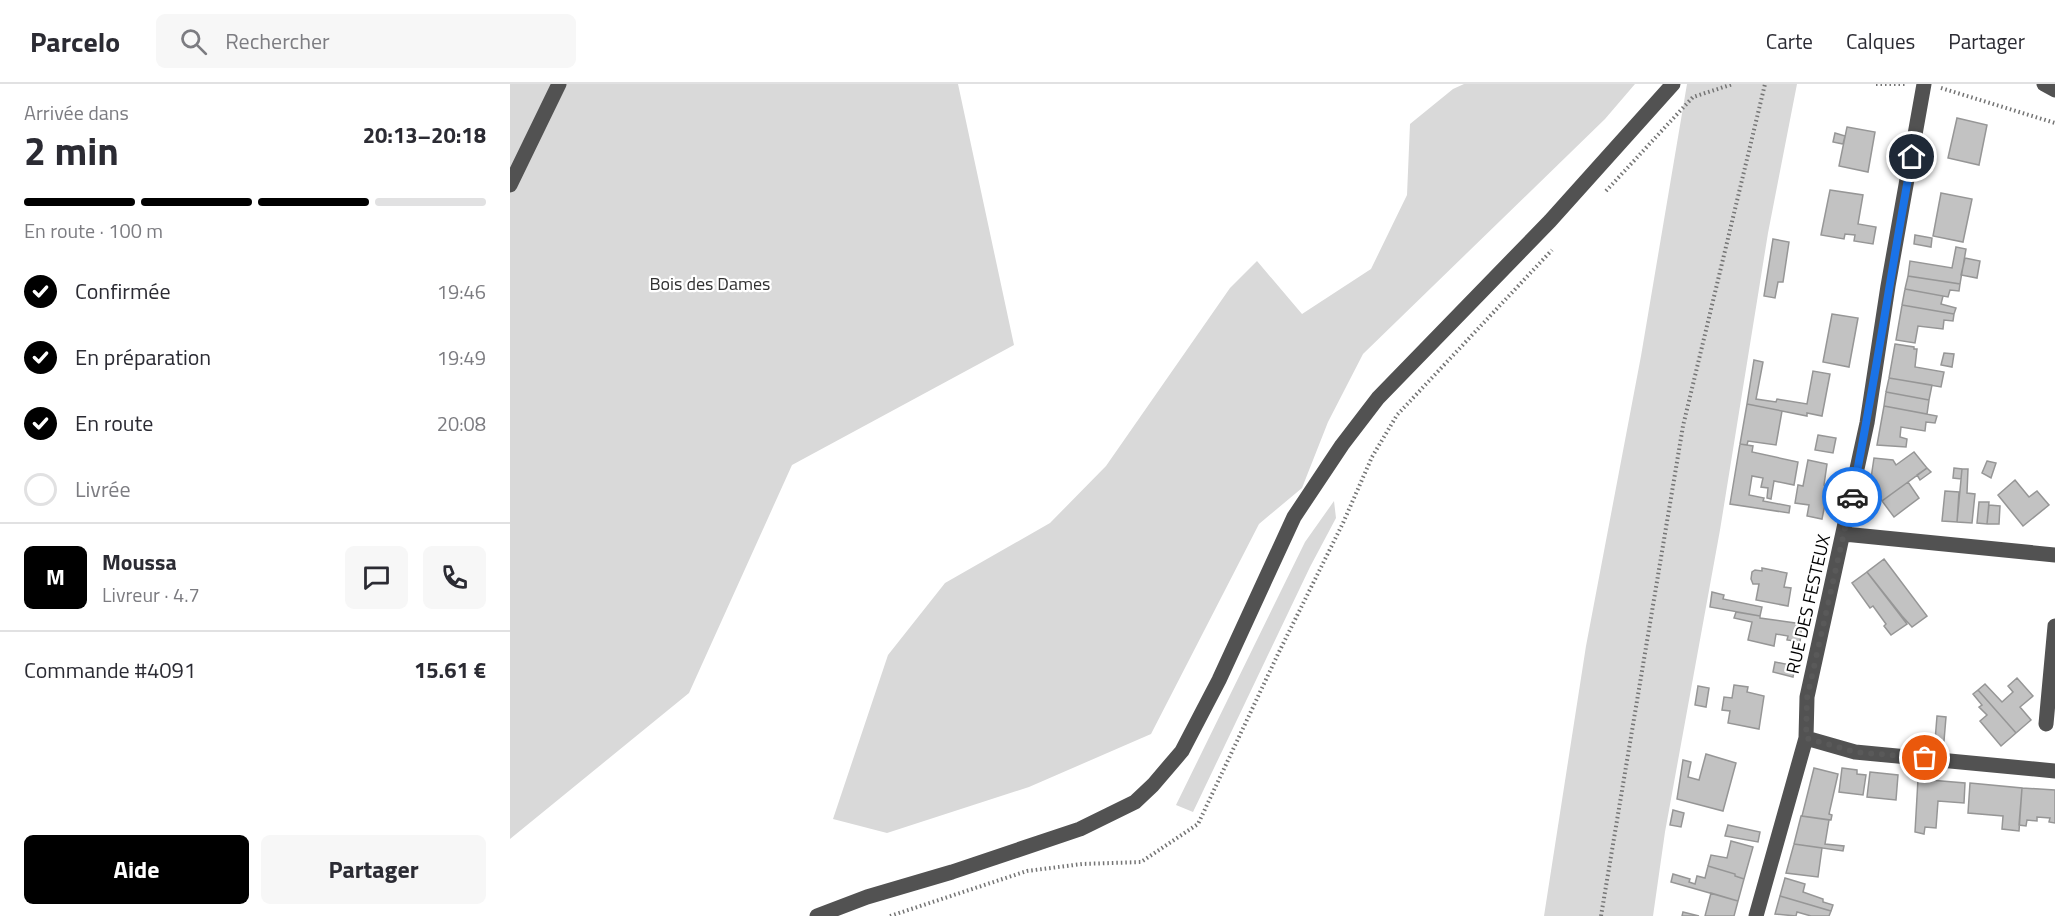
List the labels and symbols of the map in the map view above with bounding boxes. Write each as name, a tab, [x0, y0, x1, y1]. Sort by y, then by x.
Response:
pin	[1886, 131, 1937, 182]
park label: Bois des Dames	[650, 270, 770, 297]
courier	[1822, 467, 1882, 527]
street label: RUE DES FESTEUX	[1779, 532, 1837, 676]
pin	[1899, 732, 1950, 783]

